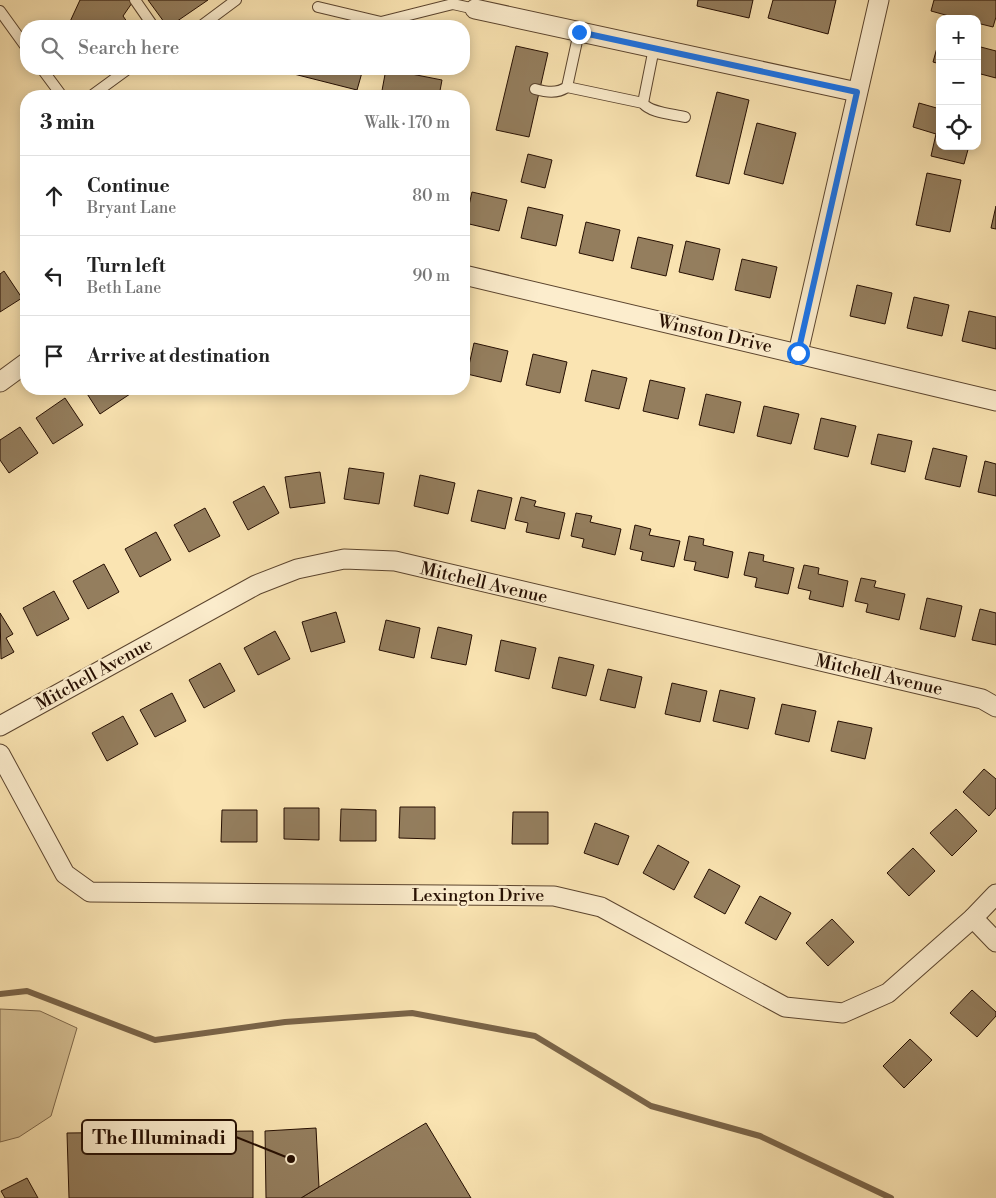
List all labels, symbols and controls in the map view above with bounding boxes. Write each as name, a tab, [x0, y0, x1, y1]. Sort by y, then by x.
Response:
map controls	[936, 15, 981, 150]
button: +	[936, 15, 981, 60]
search box	[20, 20, 470, 75]
route end	[568, 21, 591, 44]
icon: search	[38, 34, 66, 62]
text: Search here	[78, 36, 179, 60]
button: −	[936, 60, 981, 105]
button: locate	[936, 105, 981, 150]
text: 3 min	[40, 110, 95, 136]
text: Walk · 170 m	[364, 113, 450, 133]
text: Continue	[87, 174, 170, 198]
icon: ahead	[40, 182, 68, 210]
text: 80 m	[412, 186, 450, 206]
text: Bryant Lane	[87, 198, 176, 218]
text: Turn left	[87, 254, 166, 278]
icon: left	[40, 262, 68, 290]
text: 90 m	[412, 266, 450, 286]
text: Beth Lane	[87, 278, 161, 298]
street label: Winston Drive	[654, 309, 775, 358]
icon: arrive	[40, 342, 68, 370]
route start	[787, 342, 810, 365]
text: Arrive at destination	[87, 344, 270, 368]
street label: Mitchell Avenue	[418, 557, 550, 609]
street label: Mitchell Avenue	[31, 632, 157, 716]
street label: Mitchell Avenue	[813, 649, 945, 701]
street label: Lexington Drive	[412, 884, 544, 907]
callout: The Illuminadi	[82, 1120, 236, 1154]
text: The Illuminadi	[92, 1126, 226, 1150]

